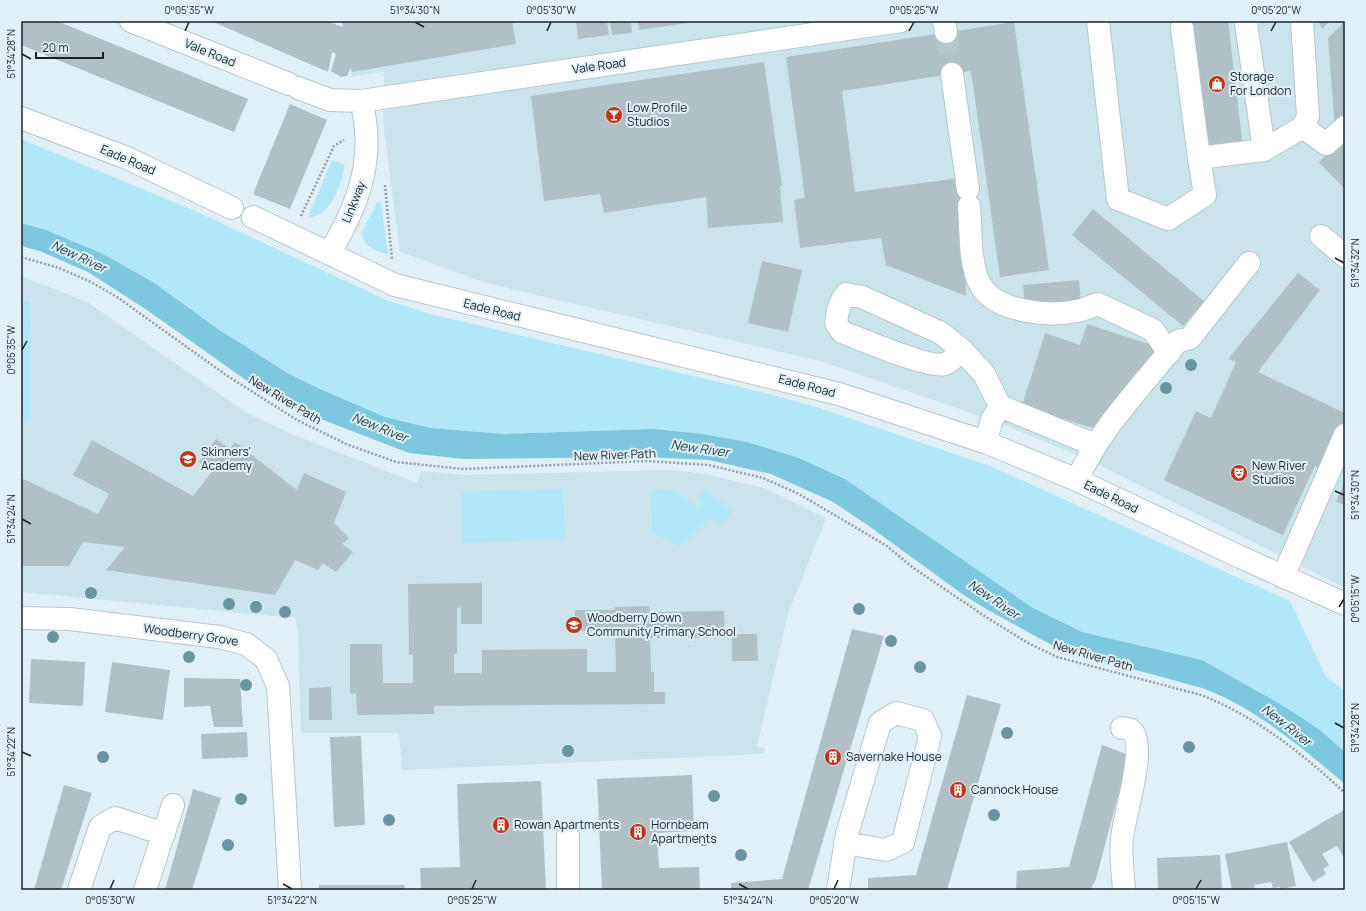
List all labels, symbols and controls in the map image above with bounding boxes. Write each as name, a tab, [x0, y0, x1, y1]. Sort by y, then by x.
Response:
text: 0°05'35"W	[164, 3, 214, 17]
text: 51°34'30"N	[390, 3, 440, 17]
text: 0°05'30"W	[526, 3, 576, 17]
text: 0°05'25"W	[889, 3, 939, 17]
text: 0°05'20"W	[1251, 3, 1301, 17]
text: 51°34'28"N	[4, 29, 18, 79]
scale bar	[36, 34, 103, 60]
street label: Vale Road	[182, 35, 238, 71]
text: 20 m	[42, 39, 69, 56]
street label: Vale Road	[571, 53, 627, 78]
place label: Storage For London	[1230, 68, 1291, 99]
shop icon: Storage For London	[1207, 74, 1227, 94]
place label: Low Profile Studios	[627, 99, 687, 130]
bar icon: Low Profile Studios	[604, 105, 624, 125]
street label: Eade Road	[98, 140, 158, 179]
street label: Linkway	[338, 178, 370, 225]
water label: New River	[49, 235, 111, 278]
text: 51°34'32"N	[1348, 238, 1362, 288]
street label: Eade Road	[462, 294, 523, 325]
text: 0°05'35"W	[4, 325, 18, 375]
street label: Eade Road	[777, 370, 838, 401]
street label: New River Path	[246, 371, 325, 428]
water label: New River	[349, 408, 413, 447]
water label: New River	[670, 435, 733, 461]
place label: Skinners' Academy	[201, 443, 253, 474]
street label: New River Path	[574, 445, 656, 464]
school or university icon: Skinners' Academy	[178, 449, 198, 469]
place label: New River Studios	[1252, 457, 1307, 488]
theatre icon: New River Studios	[1229, 463, 1249, 483]
text: 51°34'30"N	[1348, 470, 1362, 520]
street label: Eade Road	[1081, 476, 1141, 517]
text: 51°34'24"N	[4, 494, 18, 544]
water label: New River	[965, 575, 1025, 624]
text: 0°05'15"W	[1348, 575, 1362, 623]
place label: Woodberry Down Community Primary School	[587, 609, 736, 640]
school or university icon: Woodberry Down Community Primary School	[564, 615, 584, 635]
street label: Woodberry Grove	[143, 619, 240, 650]
street label: New River Path	[1051, 636, 1135, 675]
water label: New River	[1258, 700, 1317, 752]
text: 51°34'28"N	[1348, 703, 1362, 753]
text: 51°34'22"N	[4, 727, 18, 777]
building icon: Savernake House	[823, 747, 843, 767]
place label: Savernake House	[846, 748, 942, 765]
building icon: Cannock House	[948, 780, 968, 800]
place label: Cannock House	[971, 781, 1058, 798]
building icon: Rowan Apartments	[491, 815, 511, 835]
place label: Rowan Apartments	[514, 816, 619, 833]
place label: Hornbeam Apartments	[651, 816, 717, 847]
building icon: Hornbeam Apartments	[628, 822, 648, 842]
text: 0°05'30"W	[85, 893, 135, 907]
text: 51°34'22"N	[267, 893, 317, 907]
text: 0°05'25"W	[447, 893, 497, 907]
text: 51°34'24"N	[723, 893, 773, 907]
text: 0°05'20"W	[809, 893, 859, 907]
text: 0°05'15"W	[1172, 893, 1220, 907]

